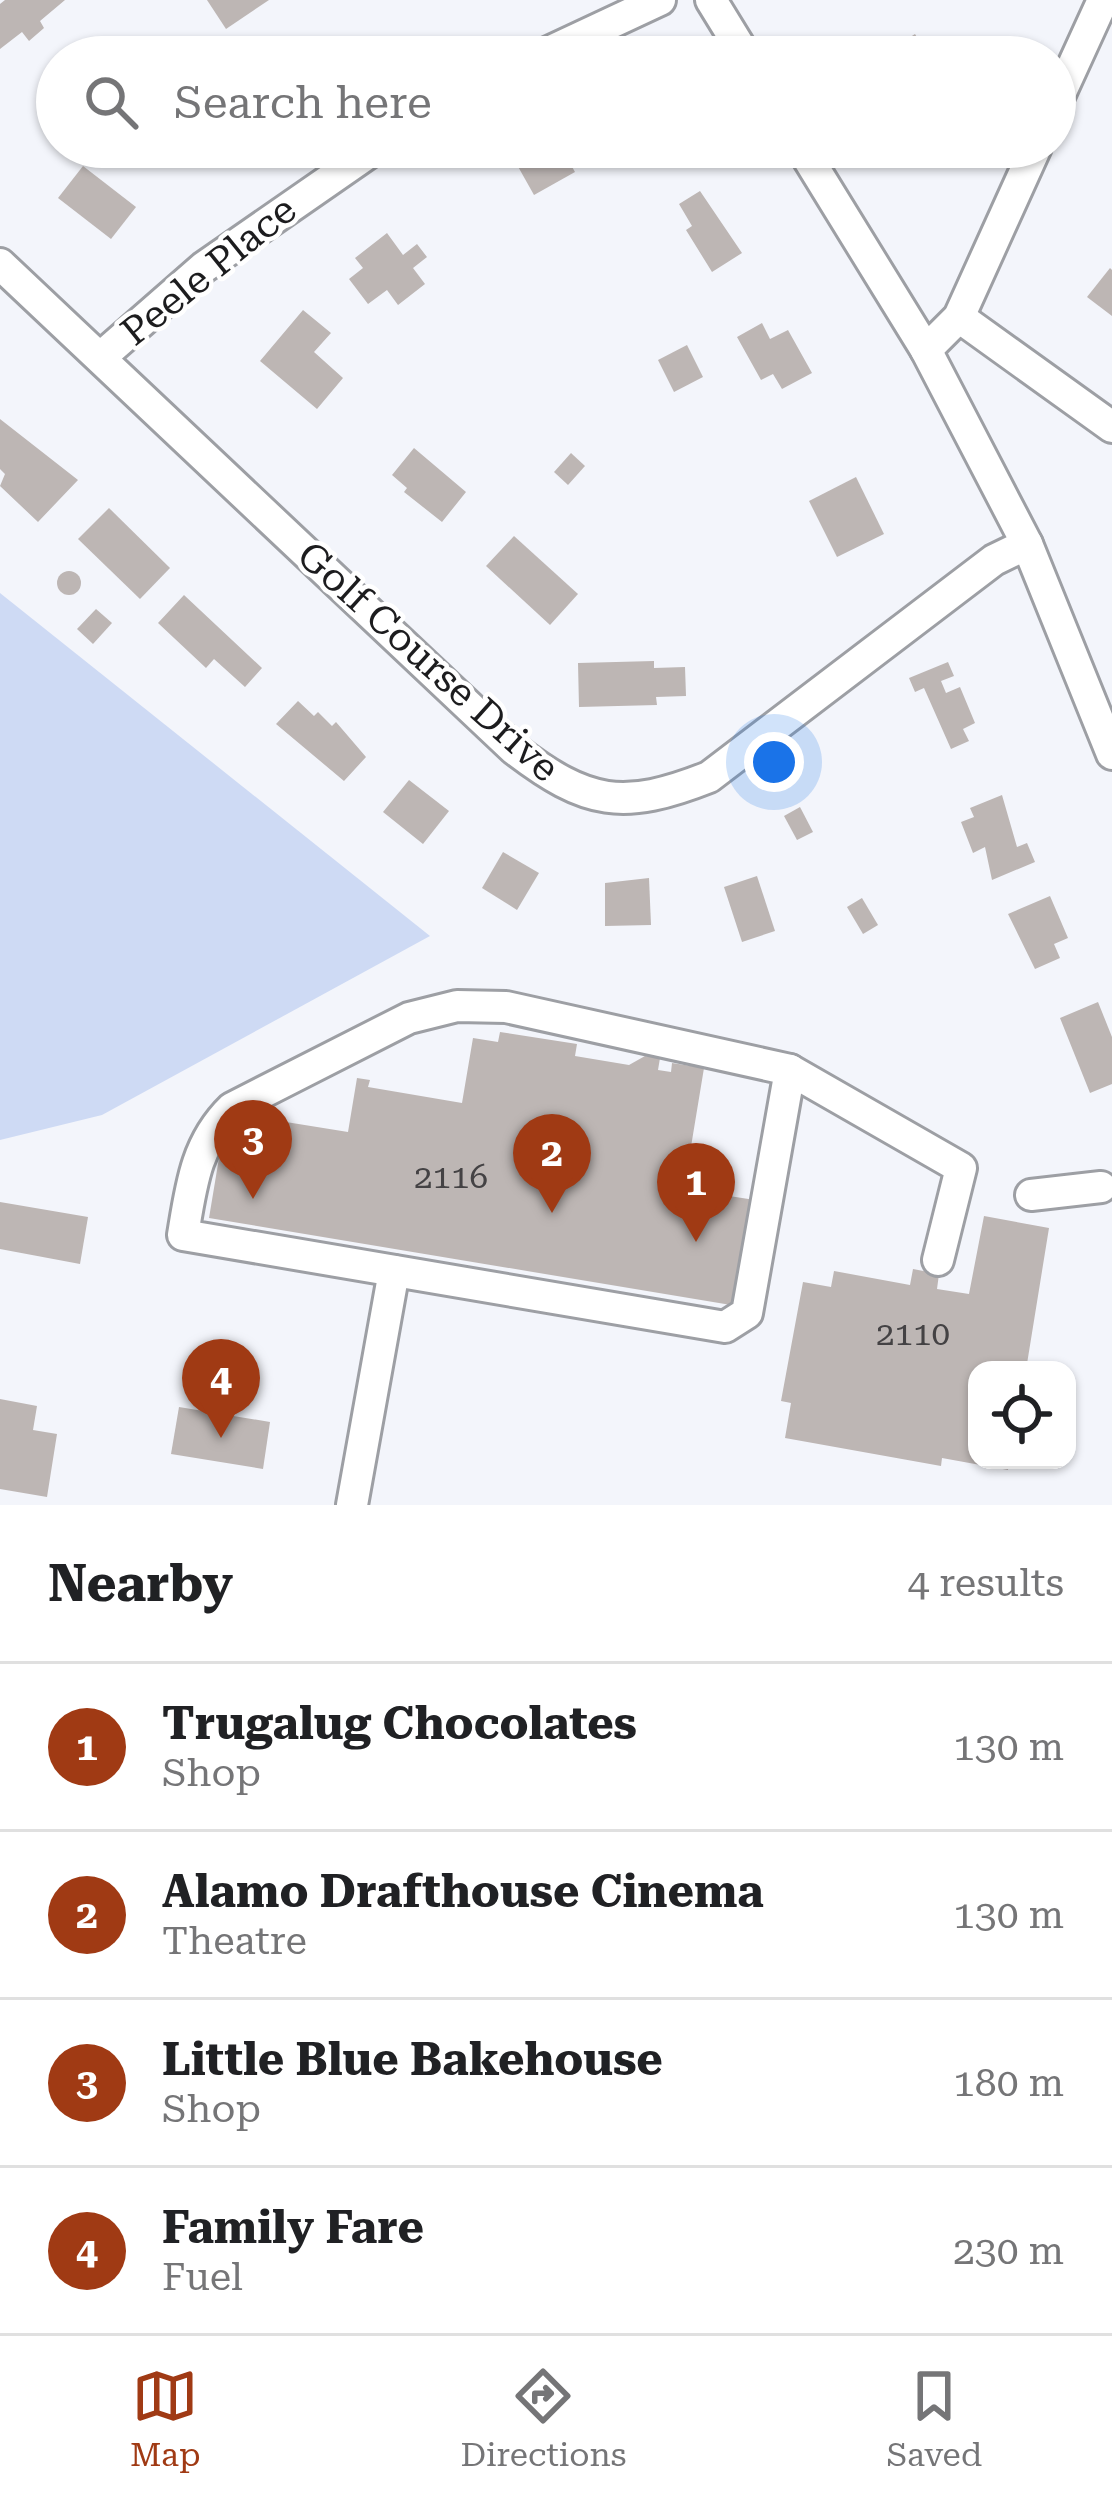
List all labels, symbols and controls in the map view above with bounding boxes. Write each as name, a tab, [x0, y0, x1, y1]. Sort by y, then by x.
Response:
search box	[36, 36, 1076, 168]
icon: search	[78, 69, 144, 135]
text: Search here	[174, 76, 432, 129]
street label: Peele Place	[112, 187, 305, 355]
street label: Golf Course Drive	[288, 532, 569, 791]
your location	[744, 732, 804, 792]
pin: 3	[214, 1100, 292, 1199]
pin: 2	[513, 1114, 591, 1213]
pin: 1	[657, 1143, 735, 1242]
house number: 2116	[414, 1157, 488, 1196]
house number: 2110	[876, 1314, 950, 1353]
pin: 4	[182, 1339, 260, 1438]
map controls	[968, 1361, 1076, 1469]
button: locate	[968, 1361, 1076, 1469]
text: Nearby	[48, 1554, 233, 1613]
text: 4 results	[907, 1560, 1064, 1606]
text: Trugalug Chocolates	[162, 1697, 637, 1750]
text: 1	[76, 1724, 98, 1770]
text: 130 m	[953, 1724, 1064, 1770]
text: Shop	[162, 1750, 261, 1796]
text: Alamo Drafthouse Cinema	[162, 1865, 764, 1918]
text: 2	[76, 1892, 98, 1938]
text: 130 m	[953, 1892, 1064, 1938]
text: Theatre	[162, 1918, 307, 1964]
text: Little Blue Bakehouse	[162, 2033, 663, 2086]
text: 3	[76, 2060, 98, 2106]
text: 180 m	[953, 2060, 1064, 2106]
text: Shop	[162, 2086, 261, 2132]
text: Family Fare	[162, 2201, 424, 2254]
text: 4	[76, 2228, 98, 2274]
text: 230 m	[953, 2228, 1064, 2274]
text: Fuel	[162, 2254, 243, 2300]
tab: Map	[130, 2363, 201, 2474]
tab: Directions	[460, 2363, 626, 2474]
tab: Saved	[886, 2363, 982, 2474]

